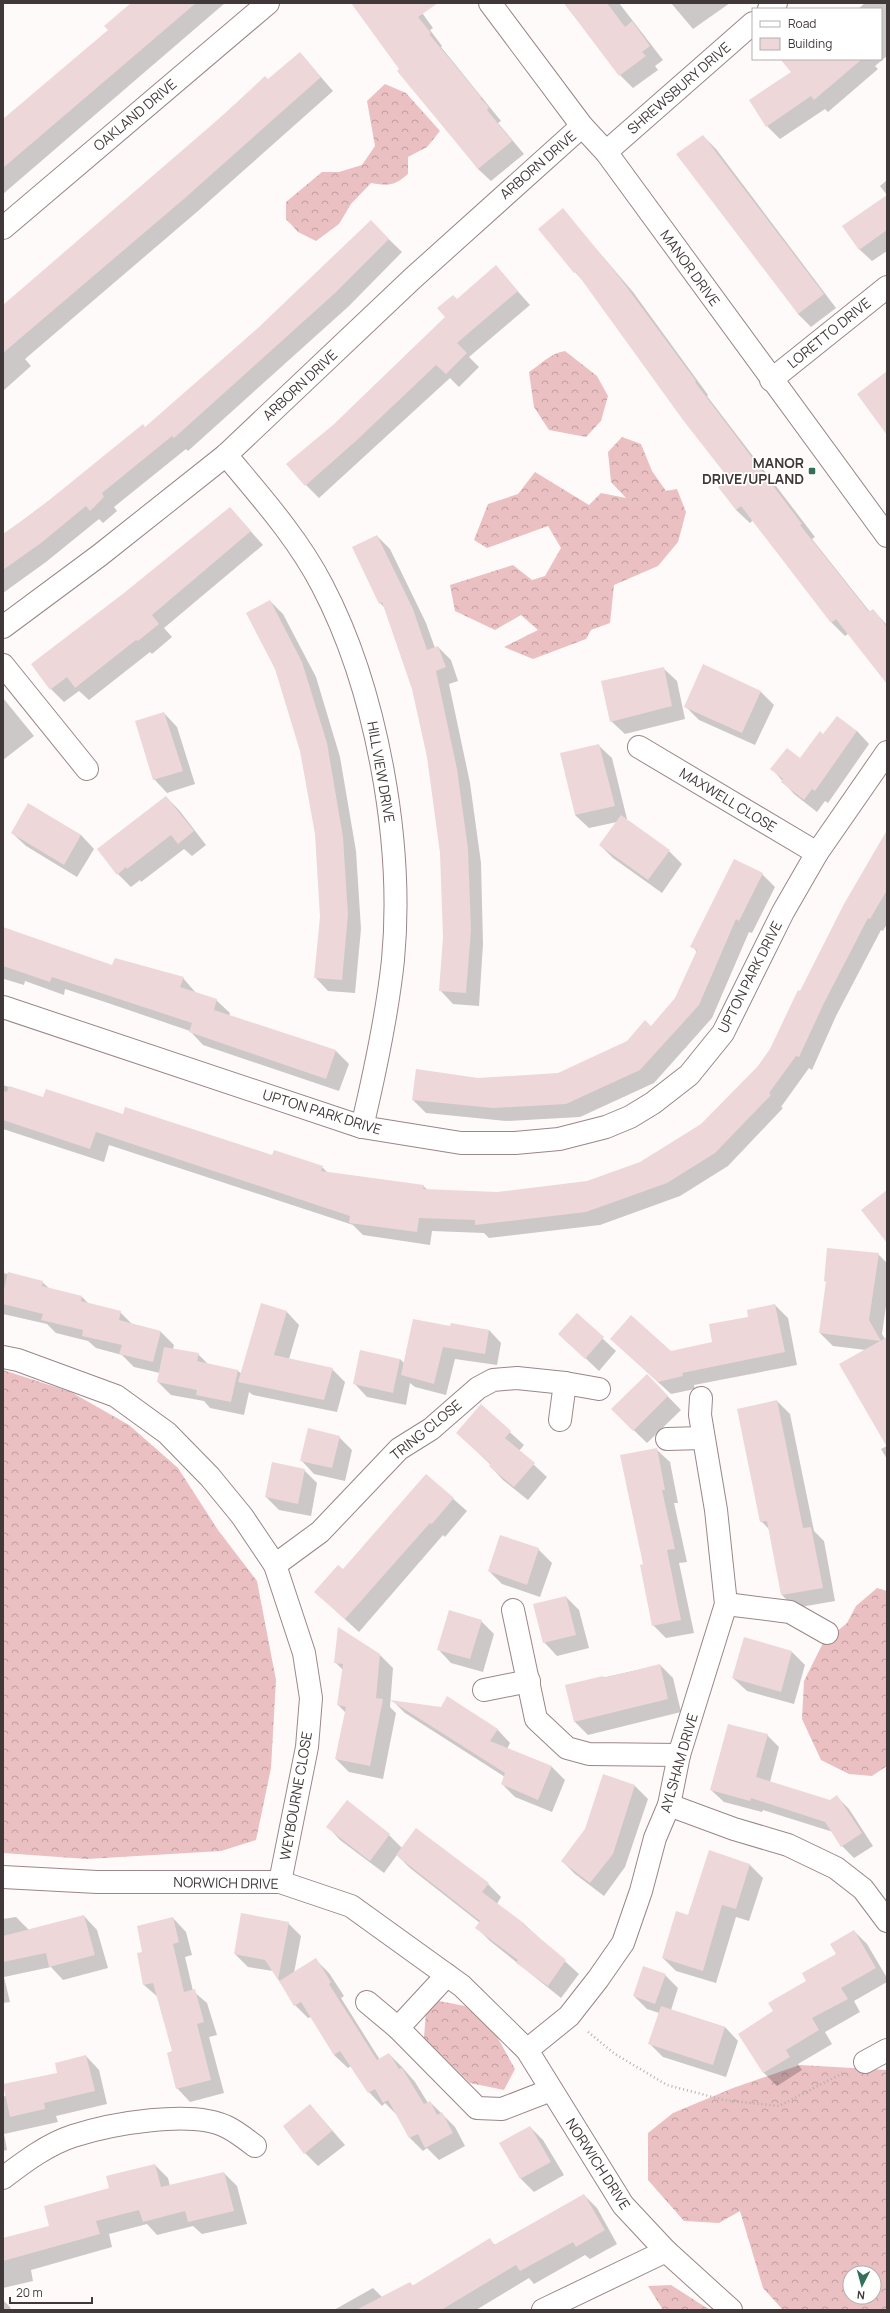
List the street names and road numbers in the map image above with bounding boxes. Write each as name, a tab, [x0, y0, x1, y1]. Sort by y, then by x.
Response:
street label: SHREWSBURY DRIVE	[623, 37, 735, 138]
street label: OAKLAND DRIVE	[89, 74, 180, 155]
street label: ARBORN DRIVE	[495, 126, 580, 203]
street label: MANOR DRIVE	[656, 226, 725, 310]
street label: LORETTO DRIVE	[783, 293, 874, 372]
street label: ARBORN DRIVE	[258, 345, 341, 424]
street label: HILL VIEW DRIVE	[363, 720, 400, 824]
street label: MAXWELL CLOSE	[676, 763, 780, 836]
street label: UPTON PARK DRIVE	[713, 917, 786, 1036]
street label: UPTON PARK DRIVE	[260, 1084, 384, 1139]
street label: TRING CLOSE	[386, 1395, 465, 1464]
street label: AYLSHAM DRIVE	[655, 1711, 702, 1815]
street label: WEYBOURNE CLOSE	[275, 1730, 316, 1862]
street label: NORWICH DRIVE	[173, 1872, 279, 1893]
street label: NORWICH DRIVE	[562, 2114, 635, 2213]

